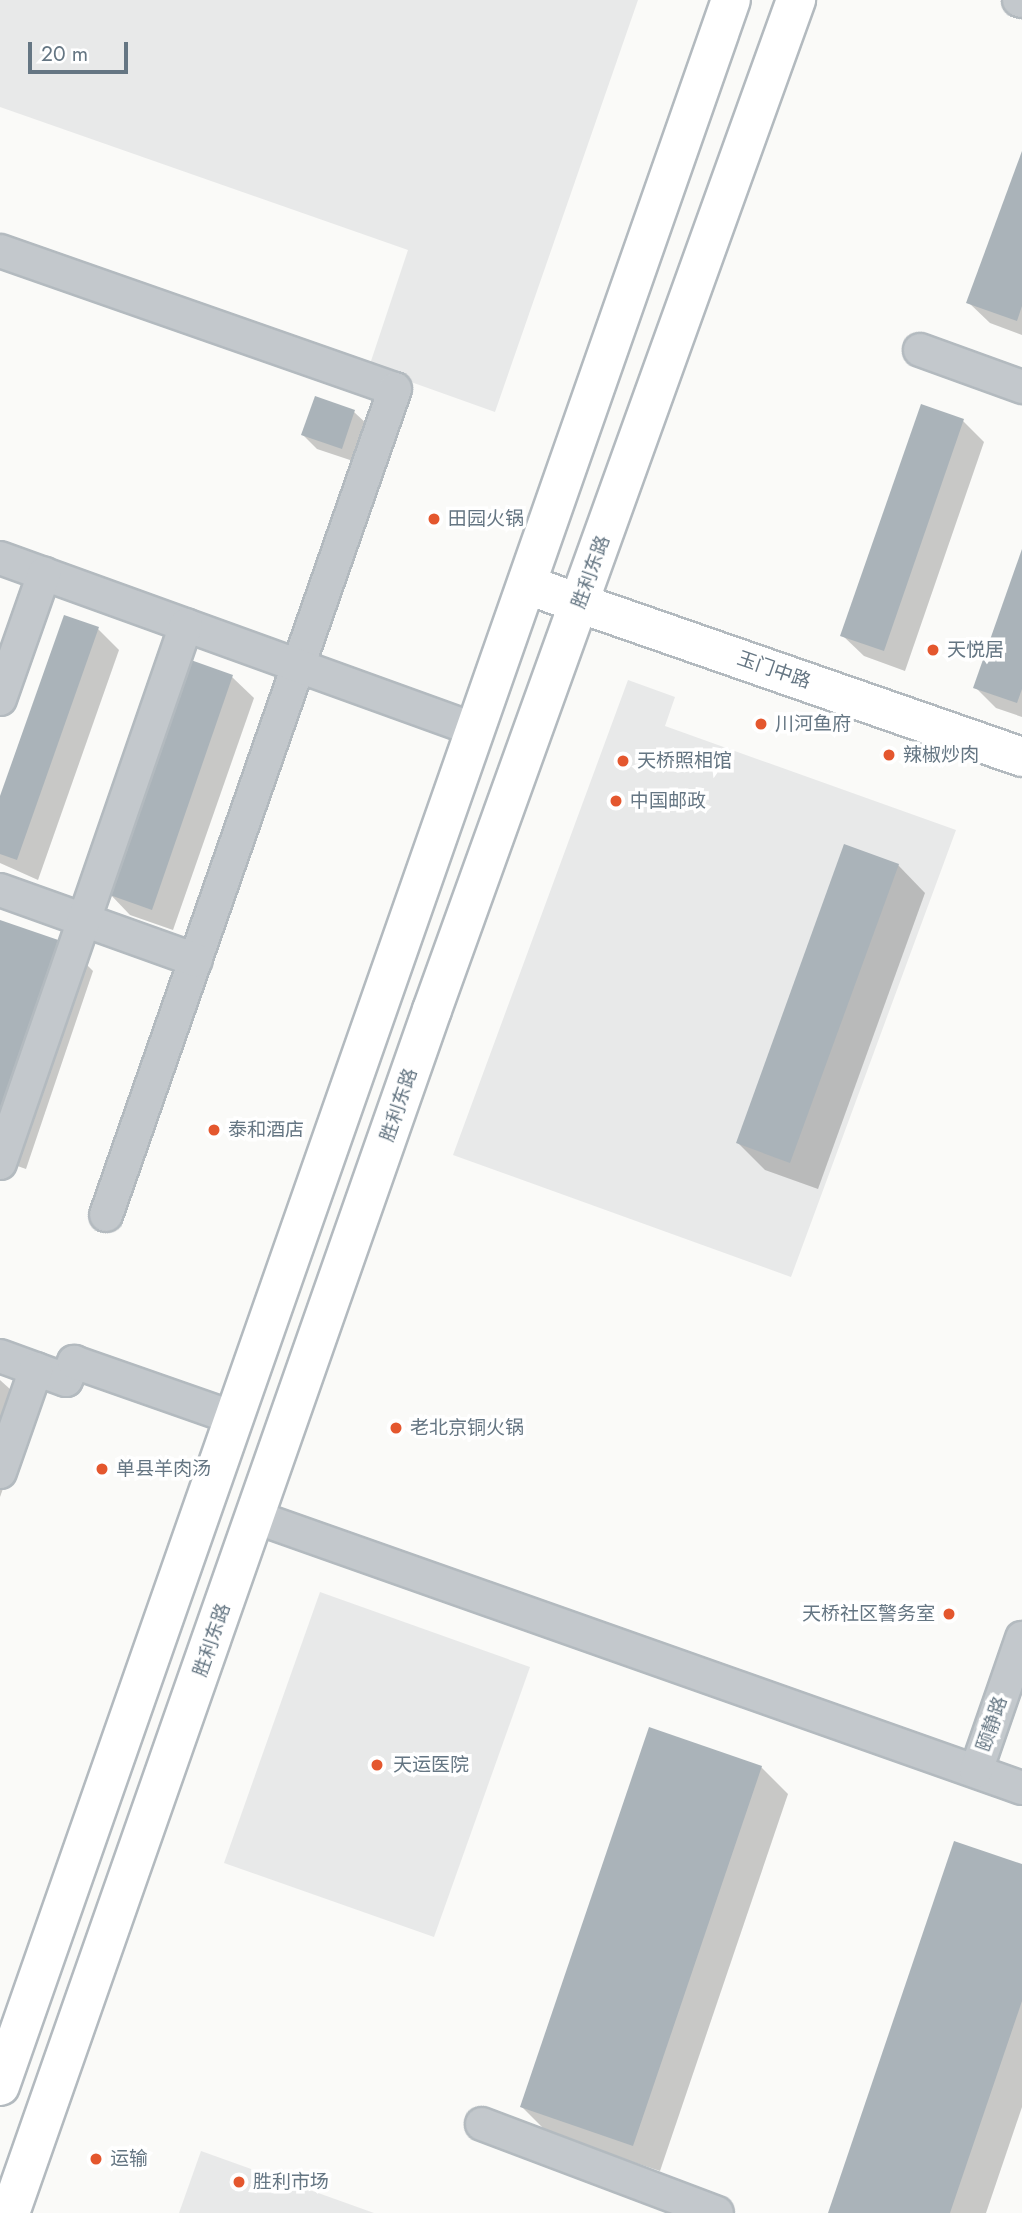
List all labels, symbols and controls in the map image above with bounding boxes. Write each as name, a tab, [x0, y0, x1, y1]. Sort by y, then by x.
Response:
scale bar	[32, 28, 131, 72]
text: 20 m	[41, 39, 88, 69]
place label: 田园火锅	[448, 508, 524, 530]
marker: 田园火锅	[426, 511, 442, 527]
street label: 胜利东路	[567, 532, 615, 612]
place label: 天悦居	[947, 639, 1004, 661]
marker: 天悦居	[925, 642, 941, 658]
street label: 玉门中路	[734, 647, 814, 693]
place label: 川河鱼府	[775, 713, 851, 735]
marker: 川河鱼府	[753, 716, 769, 732]
place label: 辣椒炒肉	[903, 744, 979, 766]
marker: 辣椒炒肉	[881, 747, 897, 763]
place label: 天桥照相馆	[637, 750, 732, 772]
marker: 天桥照相馆	[615, 753, 631, 769]
place label: 中国邮政	[630, 790, 706, 812]
marker: 中国邮政	[608, 793, 624, 809]
street label: 胜利东路	[376, 1065, 422, 1145]
place label: 泰和酒店	[228, 1119, 304, 1141]
marker: 泰和酒店	[206, 1122, 222, 1138]
place label: 老北京铜火锅	[410, 1417, 524, 1439]
marker: 老北京铜火锅	[388, 1420, 404, 1436]
place label: 单县羊肉汤	[116, 1458, 211, 1480]
marker: 单县羊肉汤	[94, 1461, 110, 1477]
street label: 胜利东路	[189, 1600, 235, 1680]
place label: 天桥社区警务室	[802, 1603, 935, 1625]
marker: 天桥社区警务室	[941, 1606, 957, 1622]
street label: 颐静路	[972, 1693, 1012, 1755]
place label: 天运医院	[393, 1754, 469, 1776]
marker: 天运医院	[367, 1755, 387, 1775]
place label: 运输	[110, 2148, 148, 2170]
marker: 运输	[88, 2151, 104, 2167]
place label: 胜利市场	[253, 2171, 329, 2193]
marker: 胜利市场	[231, 2174, 247, 2190]

